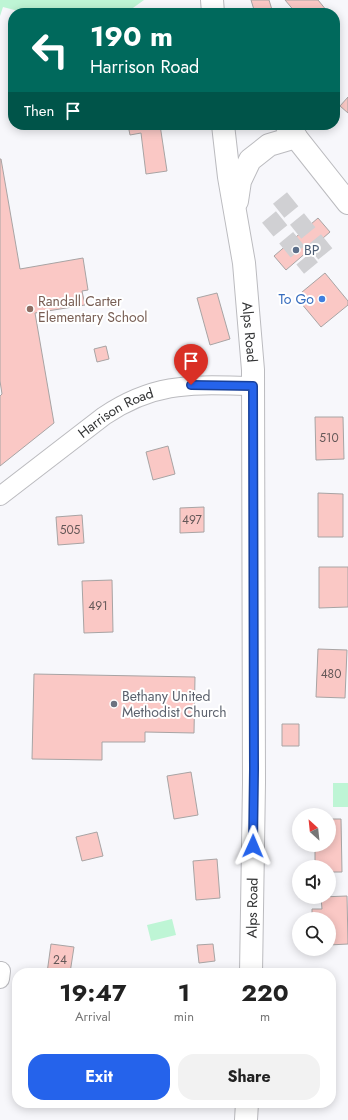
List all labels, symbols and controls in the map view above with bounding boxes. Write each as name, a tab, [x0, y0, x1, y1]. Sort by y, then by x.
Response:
text: 190 m	[90, 16, 173, 57]
icon: left	[24, 24, 76, 76]
text: Harrison Road	[90, 54, 199, 80]
text: Then	[24, 100, 54, 122]
icon: arrive	[62, 100, 84, 122]
place label: BP	[304, 240, 320, 260]
marker: BP	[291, 245, 301, 255]
place label: To Go	[279, 289, 314, 309]
place label: Randall Carter Elementary School	[38, 291, 148, 327]
marker: To Go	[317, 294, 327, 304]
street label: Alps Road	[237, 301, 262, 363]
marker: Randall Carter Elementary School	[25, 304, 35, 314]
pin	[174, 344, 208, 385]
icon: arrive	[180, 350, 202, 372]
street label: Harrison Road	[74, 383, 156, 443]
house number: 510	[319, 429, 339, 447]
house number: 497	[182, 511, 203, 529]
house number: 505	[60, 521, 81, 539]
house number: 491	[88, 597, 108, 615]
house number: 480	[321, 665, 341, 683]
place label: Bethany United Methodist Church	[122, 686, 227, 722]
marker: Bethany United Methodist Church	[109, 699, 119, 709]
north arrow	[292, 808, 336, 852]
map controls	[292, 808, 336, 956]
position arrow	[232, 825, 274, 867]
button: sound	[292, 860, 336, 904]
street label: Alps Road	[241, 878, 263, 938]
button: search	[292, 912, 336, 956]
house number: 24	[53, 951, 67, 969]
text: 19:47	[59, 975, 126, 1010]
text: 1	[178, 975, 190, 1010]
text: 220	[241, 975, 289, 1010]
text: Arrival	[75, 1007, 111, 1026]
text: min	[174, 1007, 194, 1026]
text: m	[260, 1007, 270, 1026]
button: Exit	[28, 1054, 170, 1100]
button: Share	[178, 1054, 320, 1100]

